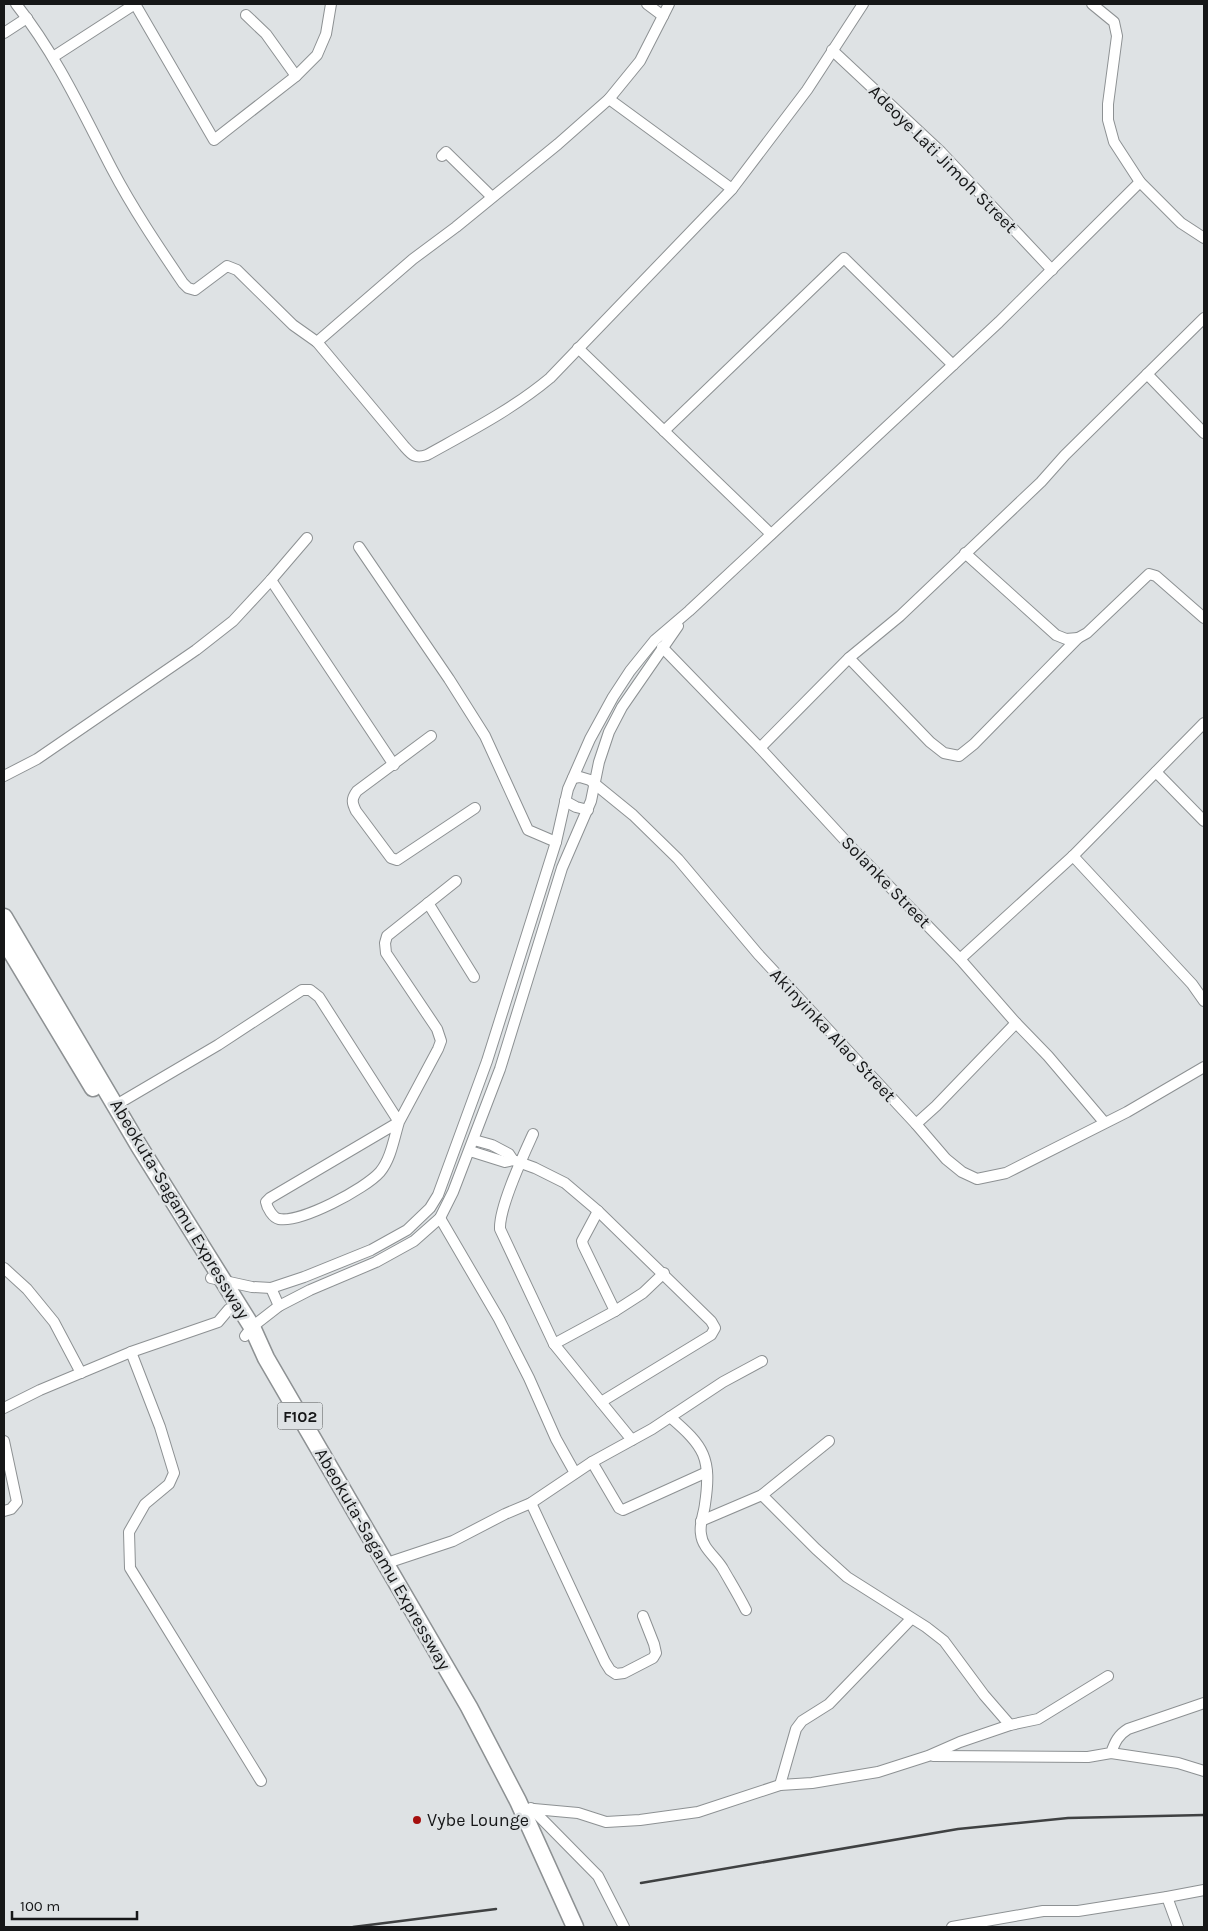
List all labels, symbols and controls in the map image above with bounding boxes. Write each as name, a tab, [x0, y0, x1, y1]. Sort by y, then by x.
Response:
street label: Adeoye Lati Jimoh Street	[864, 80, 1022, 238]
street label: Solanke Street	[837, 831, 936, 933]
street label: Akinyinka Alao Street	[765, 964, 901, 1106]
street label: Abeokuta-Sagamu Expressway	[105, 1095, 255, 1324]
road number: F102	[278, 1402, 322, 1430]
street label: Abeokuta-Sagamu Expressway	[310, 1444, 456, 1674]
place label: Vybe Lounge	[427, 1809, 529, 1831]
marker: Vybe Lounge	[411, 1814, 423, 1826]
scale bar	[12, 1888, 138, 1920]
text: 100 m	[20, 1897, 60, 1915]

